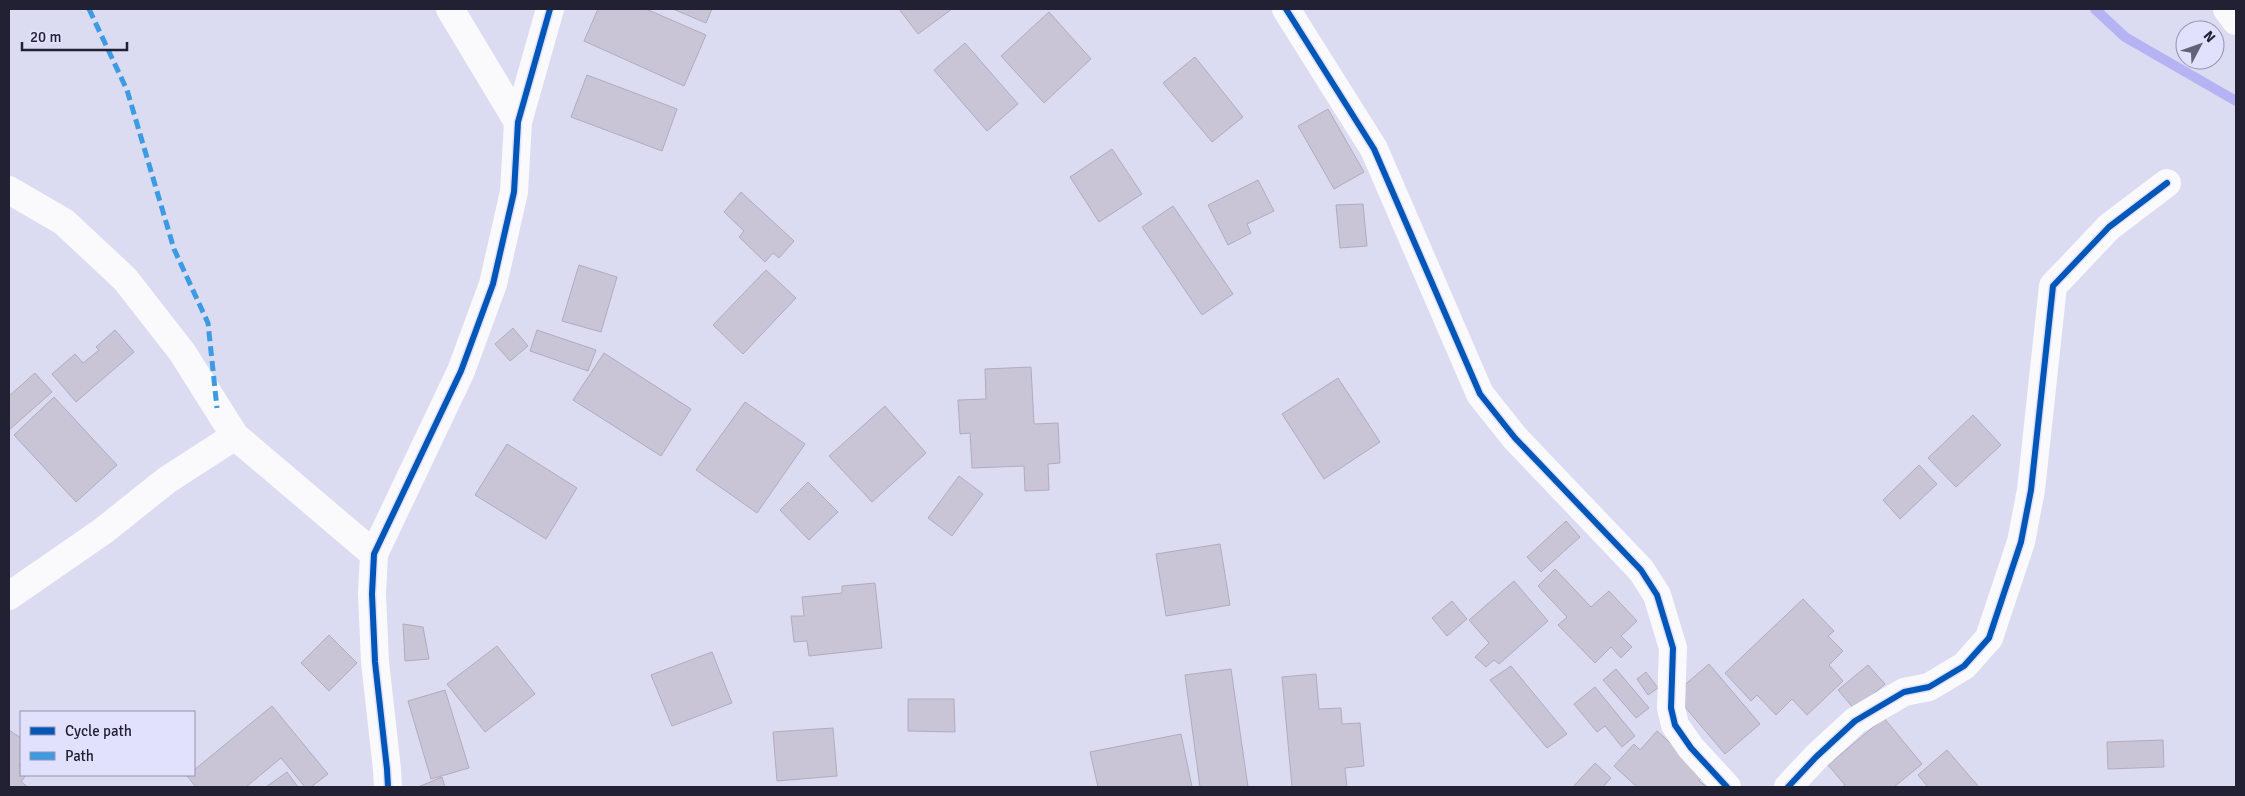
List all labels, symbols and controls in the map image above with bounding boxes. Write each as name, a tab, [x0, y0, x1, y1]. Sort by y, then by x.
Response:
scale bar	[22, 20, 128, 52]
north arrow	[2175, 20, 2225, 70]
text: 20 m	[30, 28, 61, 46]
text: N	[2200, 28, 2219, 46]
legend	[20, 711, 195, 776]
text: Cycle path	[65, 722, 132, 740]
text: Path	[65, 747, 94, 765]

